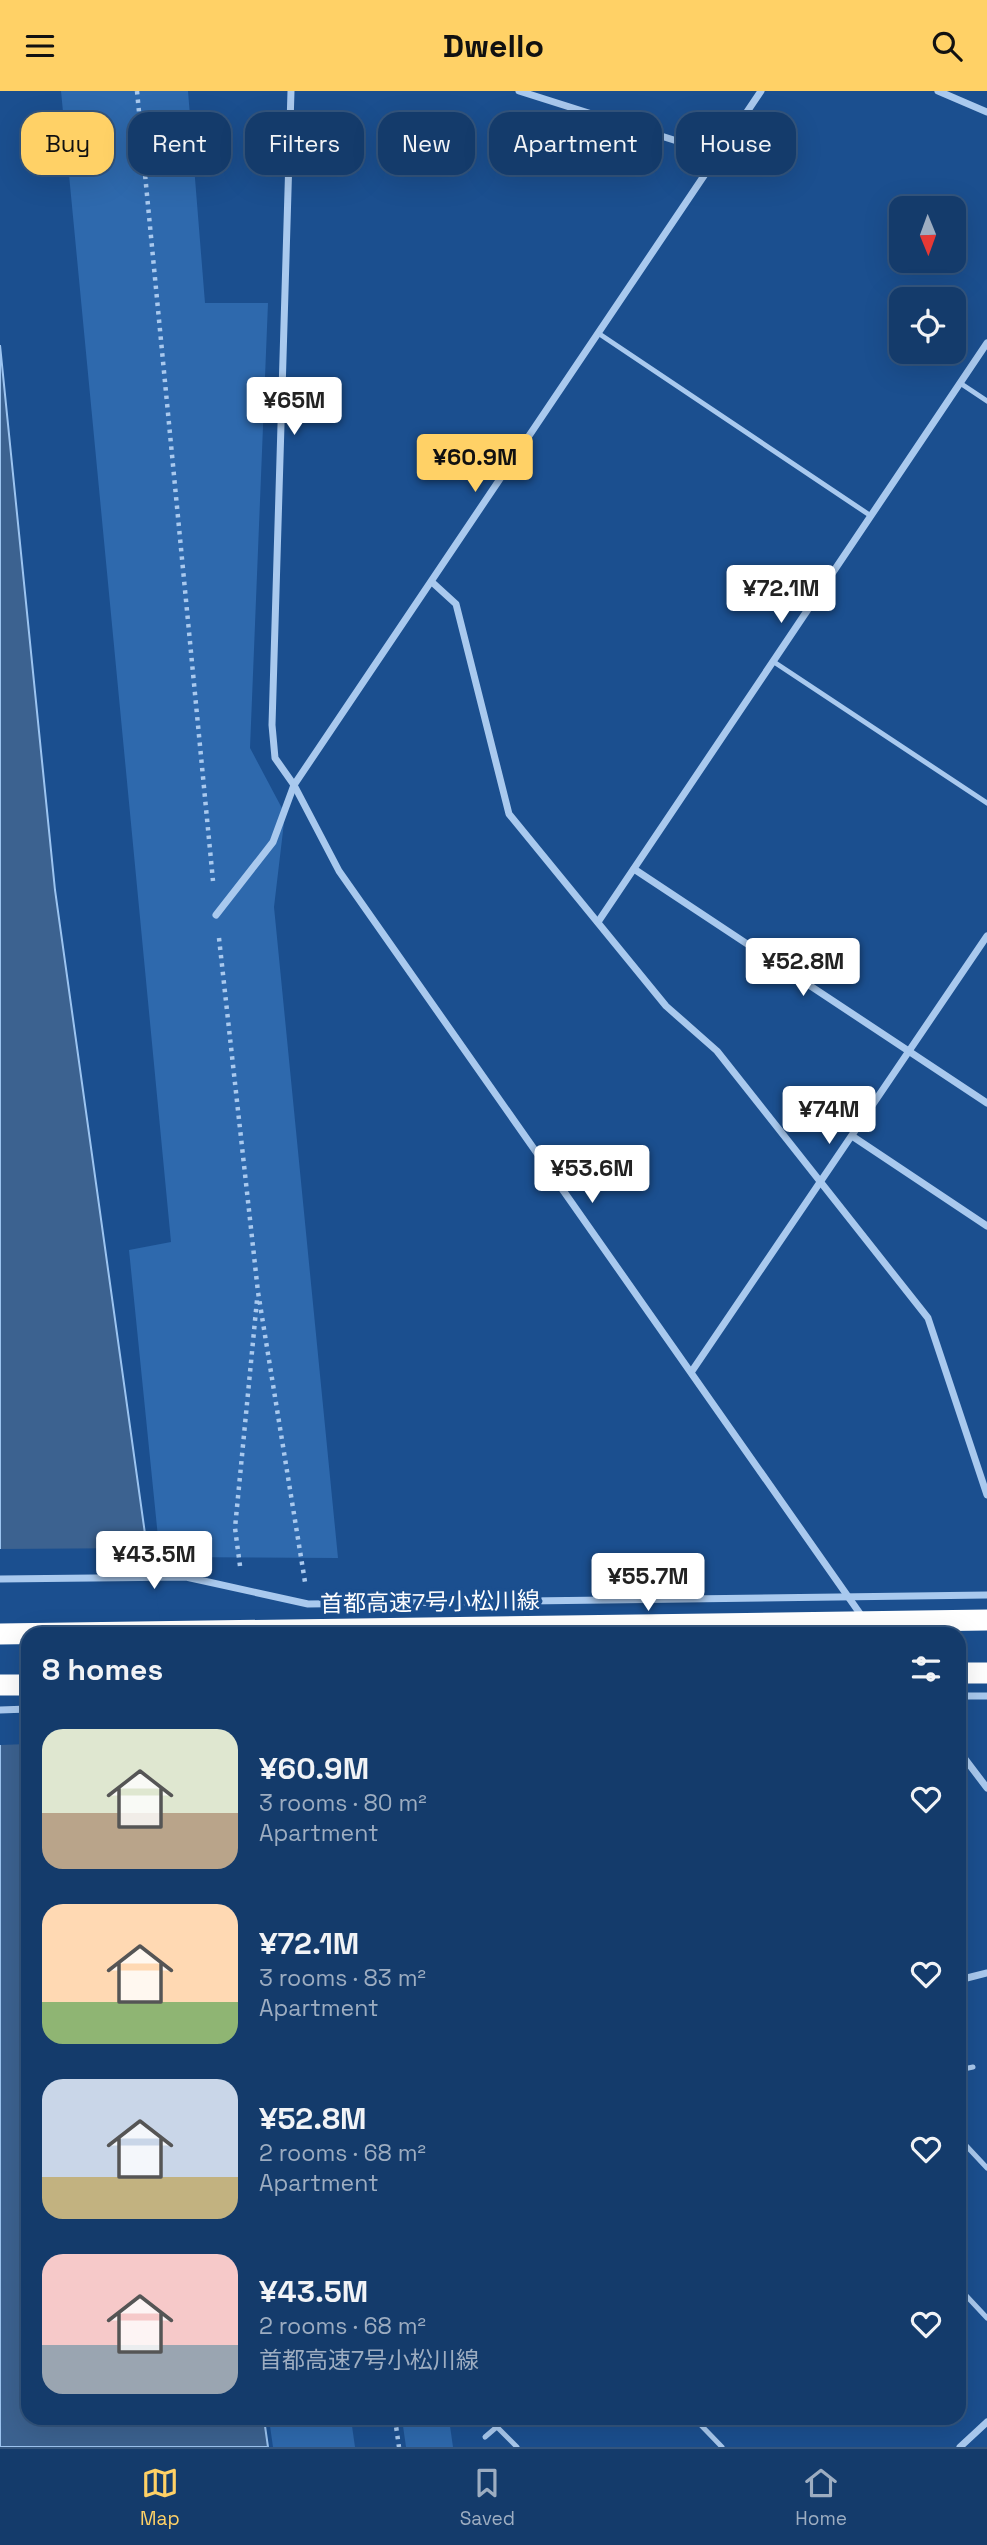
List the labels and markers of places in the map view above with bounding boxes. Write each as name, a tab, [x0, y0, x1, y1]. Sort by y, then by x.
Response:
pin: ¥65M	[253, 377, 335, 437]
pin: ¥60.9M	[418, 435, 532, 494]
pin: ¥72.1M	[724, 566, 838, 625]
pin: ¥52.8M	[746, 939, 860, 998]
pin: ¥74M	[788, 1087, 870, 1146]
pin: ¥53.6M	[535, 1145, 649, 1205]
pin: ¥43.5M	[97, 1531, 211, 1591]
pin: ¥55.7M	[591, 1553, 705, 1613]

